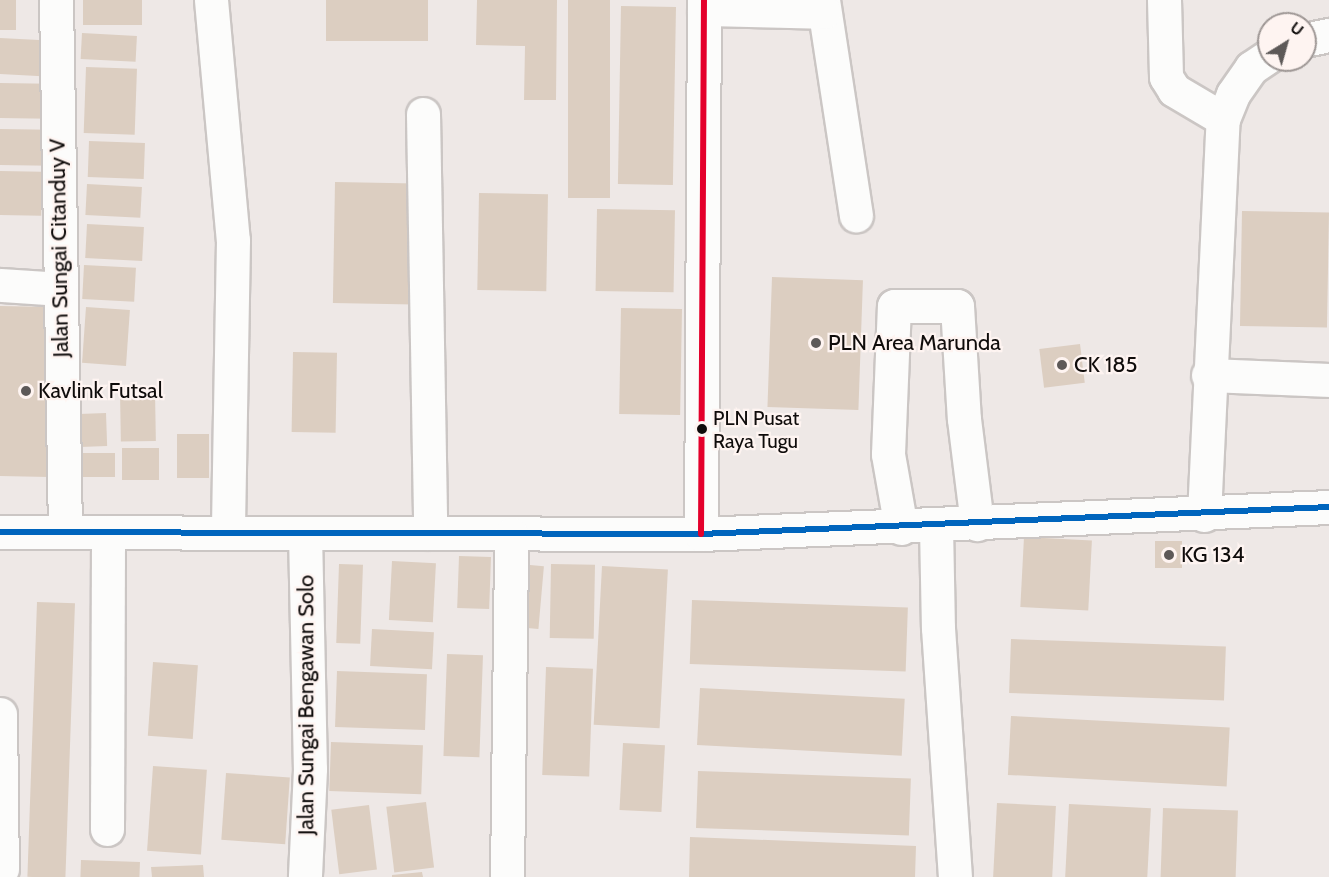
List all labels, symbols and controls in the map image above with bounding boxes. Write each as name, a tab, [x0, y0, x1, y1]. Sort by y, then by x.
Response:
north arrow	[1257, 12, 1317, 72]
text: U	[1287, 18, 1307, 40]
street label: Jalan Sungai Citanduy V	[44, 138, 74, 358]
place label: PLN Area Marunda	[828, 330, 1001, 356]
marker: PLN Area Marunda	[809, 336, 823, 350]
place label: CK 185	[1074, 352, 1137, 378]
marker: CK 185	[1055, 358, 1069, 372]
place label: Kavlink Futsal	[38, 378, 163, 404]
marker: Kavlink Futsal	[19, 384, 33, 398]
place label: PLN Pusat Raya Tugu	[713, 406, 799, 453]
marker: PLN Pusat Raya Tugu	[696, 423, 708, 435]
place label: KG 134	[1181, 542, 1244, 568]
marker: KG 134	[1162, 548, 1176, 562]
street label: Jalan Sungai Bengawan Solo	[293, 575, 319, 835]

